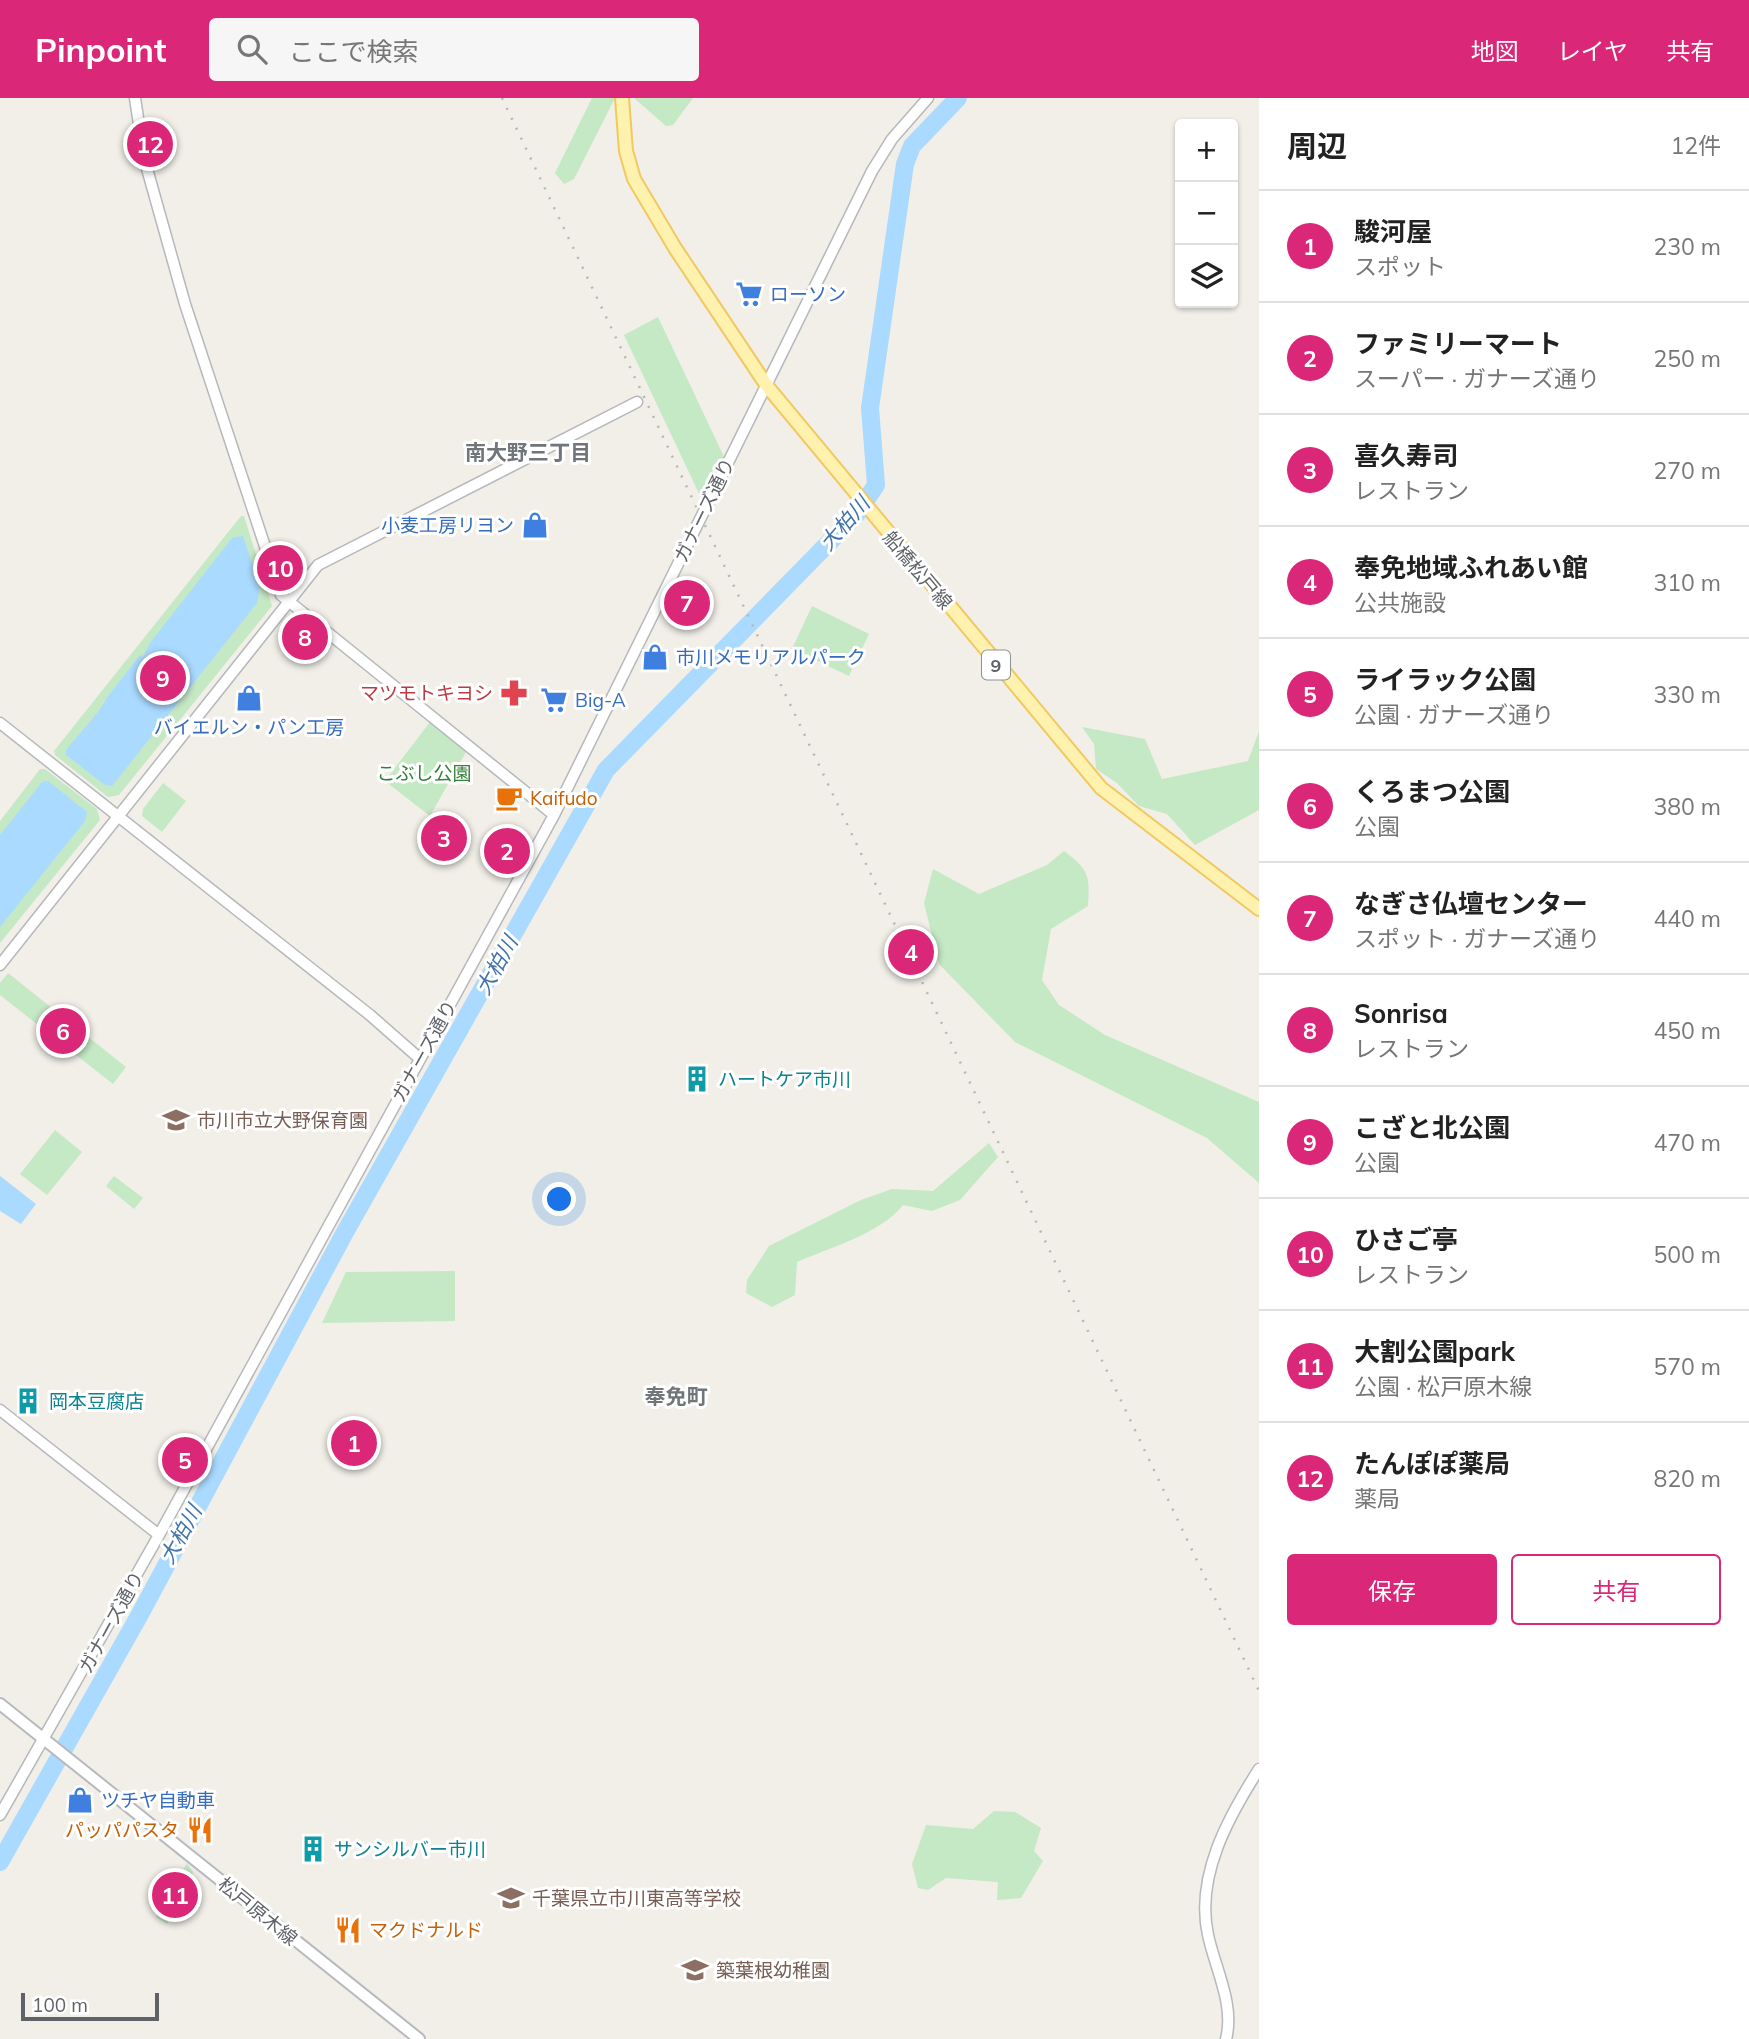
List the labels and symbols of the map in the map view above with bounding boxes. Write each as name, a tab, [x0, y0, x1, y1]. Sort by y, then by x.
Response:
pin: 12	[127, 118, 173, 170]
supermarket icon: ローソン	[734, 279, 764, 309]
place label: ローソン	[770, 282, 846, 306]
district label: 南大野三丁目	[465, 439, 591, 465]
street label: ガナーズ通り	[668, 454, 740, 566]
water label: 大柏川	[814, 489, 876, 555]
shop icon: 小麦工房リヨン	[520, 510, 550, 540]
place label: 小麦工房リヨン	[381, 513, 514, 537]
street label: 船橋松戸線	[878, 526, 958, 614]
pin: 10	[257, 542, 303, 594]
pin: 7	[664, 577, 710, 629]
pin: 8	[282, 611, 328, 663]
shop icon: 市川メモリアルパーク	[640, 642, 670, 672]
place label: 市川メモリアルパーク	[676, 645, 866, 669]
road number: 9	[982, 650, 1010, 680]
pin: 9	[140, 652, 186, 704]
pharmacy icon: マツモトキヨシ	[499, 678, 529, 708]
place label: マツモトキヨシ	[360, 681, 493, 705]
shop icon: バイエルン・パン工房	[234, 683, 264, 713]
supermarket icon: Big-A	[539, 685, 569, 715]
place label: Big-A	[575, 688, 626, 712]
place label: バイエルン・パン工房	[154, 715, 344, 739]
park label: こぶし公園	[376, 761, 472, 785]
cafe icon: Kaifudo	[494, 783, 524, 813]
place label: Kaifudo	[530, 786, 598, 810]
pin: 3	[421, 812, 467, 864]
pin: 2	[484, 825, 530, 877]
pin: 4	[888, 926, 934, 978]
water label: 大柏川	[469, 929, 524, 999]
street label: ガナーズ通り	[386, 996, 462, 1106]
pin: 6	[40, 1005, 86, 1057]
building icon: ハートケア市川	[682, 1064, 712, 1094]
place label: ハートケア市川	[718, 1067, 851, 1091]
school or university icon: 市川市立大野保育園	[161, 1105, 191, 1135]
place label: 市川市立大野保育園	[197, 1108, 368, 1132]
your location	[542, 1182, 576, 1216]
district label: 奉免町	[645, 1383, 708, 1409]
building icon: 岡本豆腐店	[13, 1386, 43, 1416]
place label: 岡本豆腐店	[49, 1389, 144, 1413]
pin: 1	[331, 1417, 377, 1469]
pin: 5	[162, 1434, 208, 1486]
water label: 大柏川	[153, 1498, 208, 1568]
street label: ガナーズ通り	[73, 1567, 149, 1677]
shop icon: ツチヤ自動車	[65, 1785, 95, 1815]
place label: ツチヤ自動車	[101, 1788, 215, 1812]
restaurant icon: パッパパスタ	[185, 1815, 215, 1845]
place label: パッパパスタ	[65, 1818, 179, 1842]
building icon: サンシルバー市川	[298, 1834, 328, 1864]
place label: サンシルバー市川	[334, 1837, 486, 1861]
pin: 11	[152, 1869, 198, 1921]
street label: 松戸原木線	[214, 1872, 302, 1950]
school or university icon: 千葉県立市川東高等学校	[496, 1883, 526, 1913]
place label: 千葉県立市川東高等学校	[532, 1886, 741, 1910]
restaurant icon: マクドナルド	[333, 1915, 363, 1945]
place label: マクドナルド	[369, 1918, 483, 1942]
school or university icon: 築葉根幼稚園	[680, 1955, 710, 1985]
place label: 築葉根幼稚園	[716, 1958, 830, 1982]
scale bar	[21, 1990, 159, 2022]

